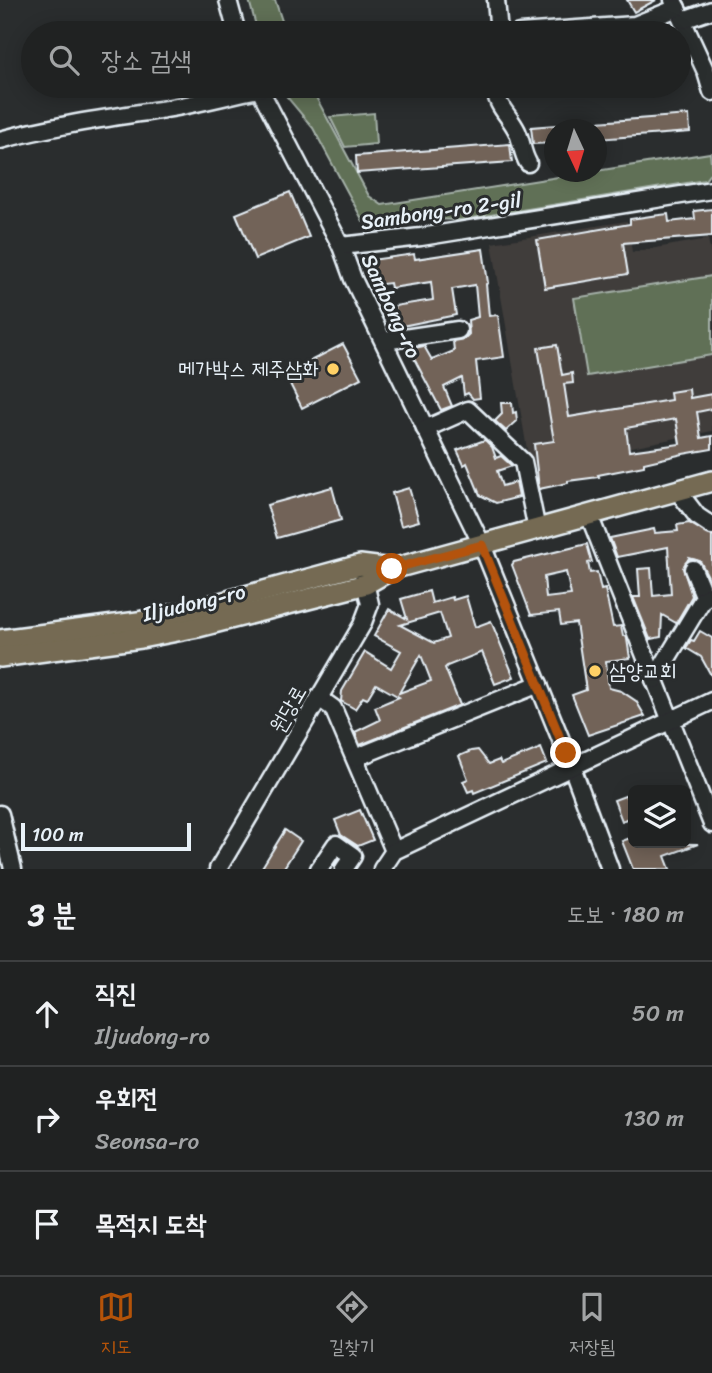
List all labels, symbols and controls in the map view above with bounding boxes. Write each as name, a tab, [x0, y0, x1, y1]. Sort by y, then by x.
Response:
search box	[21, 21, 691, 98]
text: 장소 검색	[101, 37, 191, 83]
icon: search	[45, 41, 83, 79]
north arrow	[544, 119, 607, 182]
street label: Sambong-ro 2-gil	[358, 181, 525, 241]
street label: Sambong-ro	[350, 247, 432, 365]
place label: 메가박스 제주삼화	[178, 350, 319, 388]
marker: 메가박스 제주삼화	[325, 361, 341, 377]
route start	[376, 553, 407, 584]
street label: Iljudong-ro	[138, 573, 249, 634]
place label: 삼양교회	[609, 652, 677, 690]
marker: 삼양교회	[587, 663, 603, 679]
street label: 원당로	[259, 678, 317, 740]
route end	[550, 737, 581, 768]
map controls	[628, 785, 691, 848]
button: layers	[628, 785, 691, 848]
text: 100 m	[32, 818, 84, 851]
scale bar	[21, 820, 191, 852]
text: 3 분	[28, 888, 76, 942]
text: 도보 · 180 m	[567, 894, 684, 935]
text: 직진	[95, 970, 137, 1016]
text: 50 m	[632, 993, 684, 1034]
icon: ahead	[28, 995, 66, 1033]
text: Iljudong-ro	[95, 1016, 210, 1057]
text: 우회전	[95, 1075, 158, 1121]
text: 130 m	[623, 1098, 684, 1139]
icon: right	[28, 1100, 66, 1138]
text: Seonsa-ro	[95, 1121, 199, 1162]
text: 목적지 도착	[95, 1201, 206, 1247]
icon: arrive	[28, 1205, 66, 1243]
tab: 지도	[97, 1288, 135, 1363]
tab: 길찾기	[329, 1288, 375, 1363]
tab: 저장됨	[569, 1288, 615, 1363]

